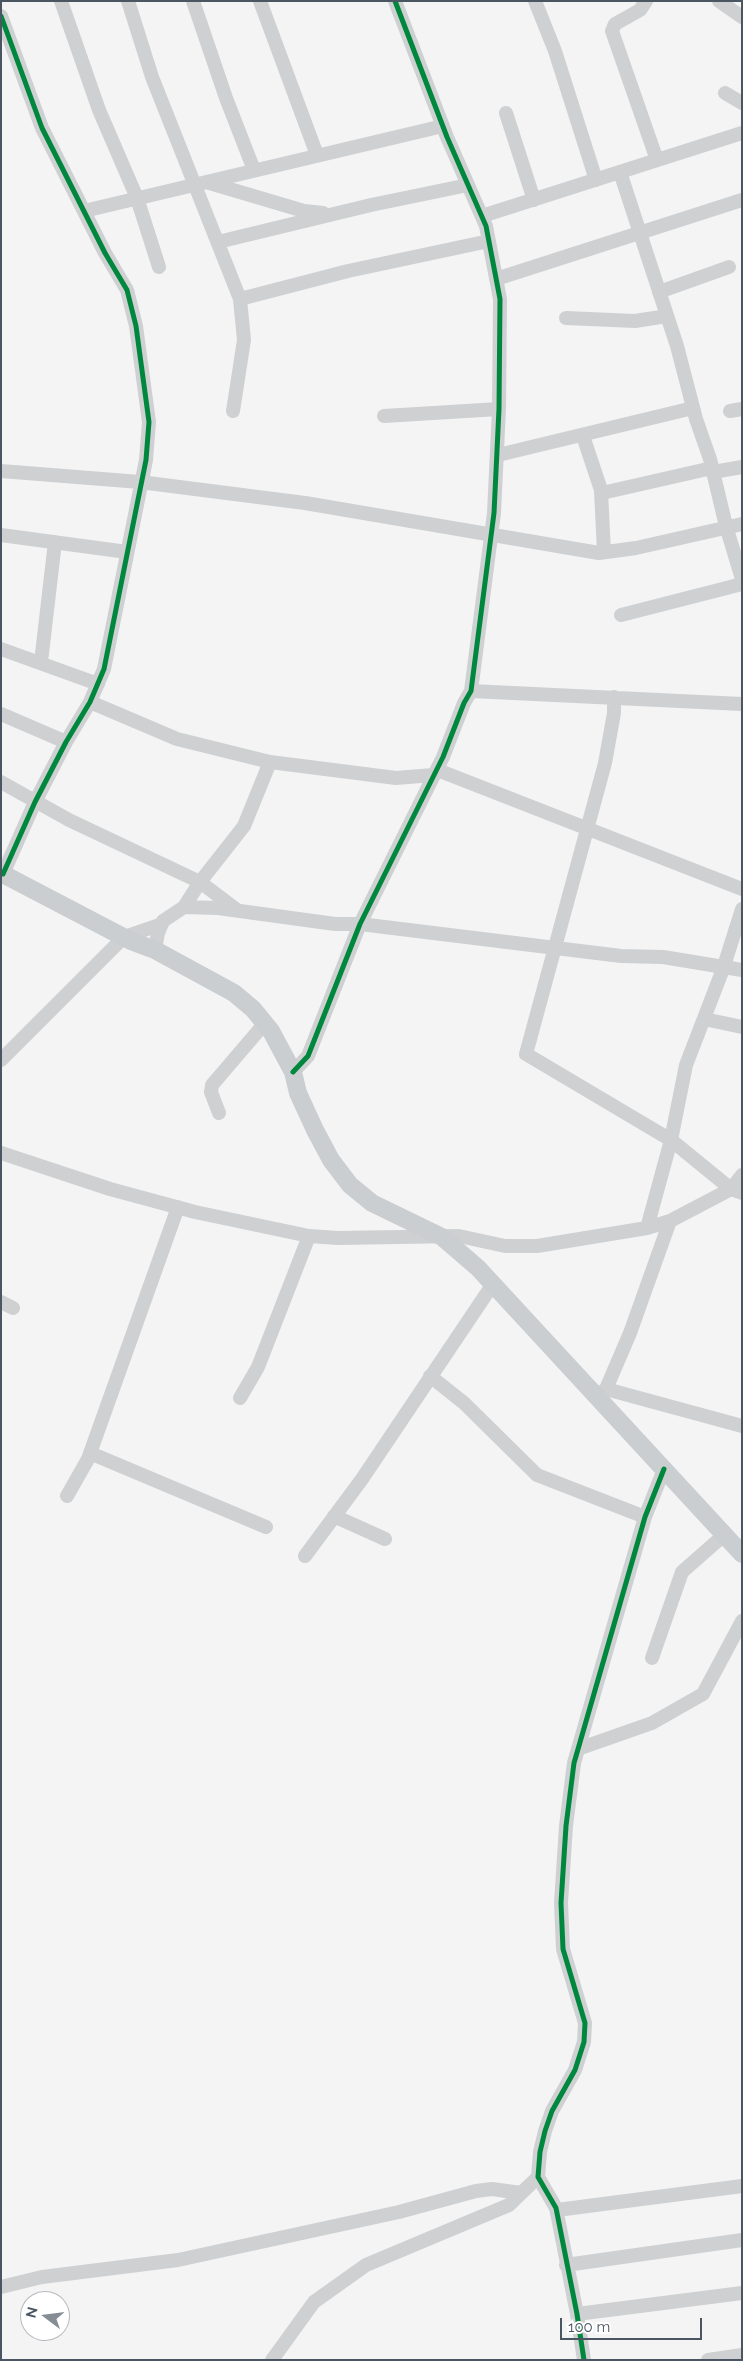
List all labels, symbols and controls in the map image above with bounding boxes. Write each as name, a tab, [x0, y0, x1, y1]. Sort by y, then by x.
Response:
north arrow	[20, 2291, 70, 2341]
text: N	[22, 2305, 41, 2320]
scale bar	[563, 2308, 706, 2340]
text: 100 m	[568, 2318, 610, 2336]

